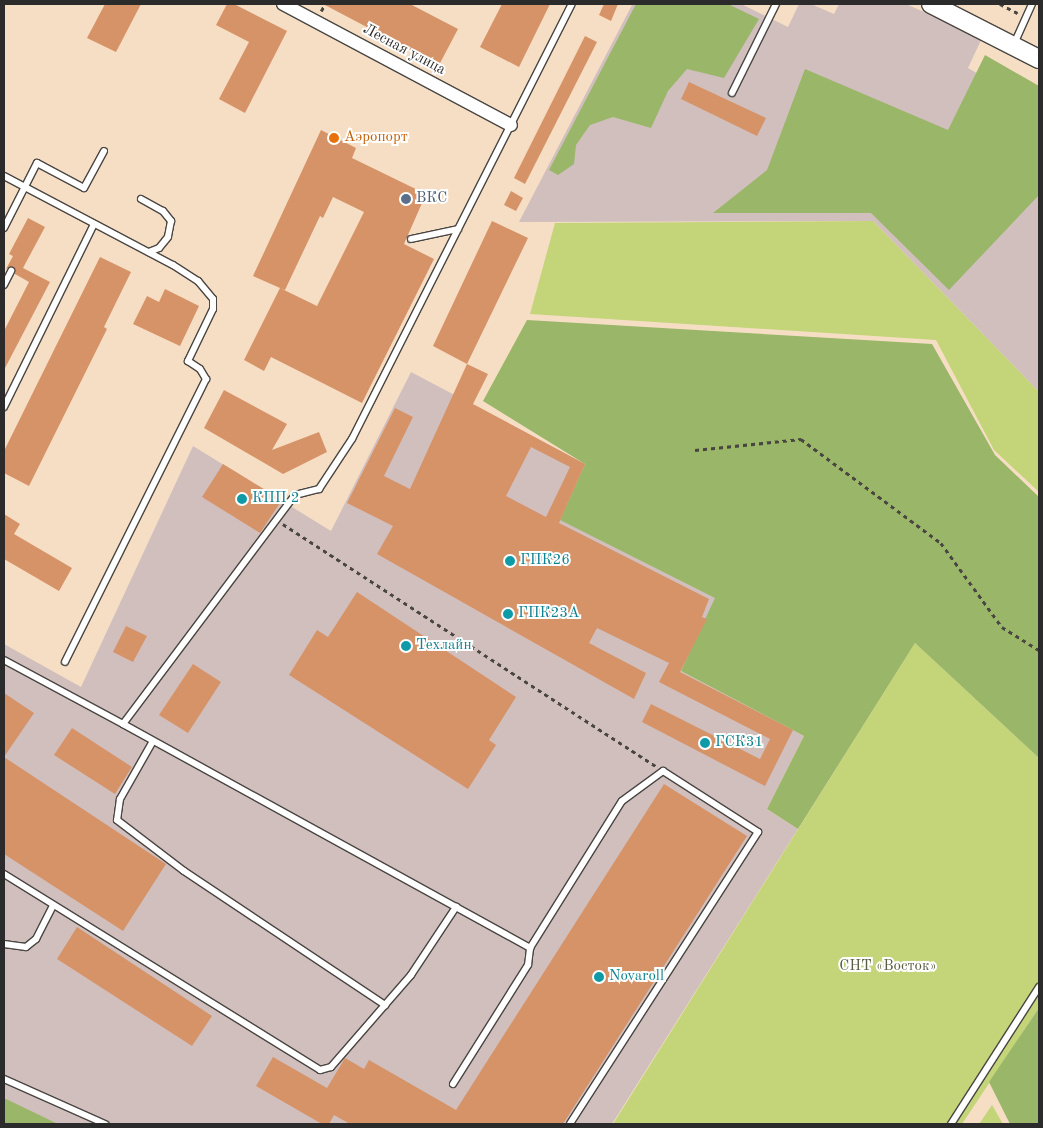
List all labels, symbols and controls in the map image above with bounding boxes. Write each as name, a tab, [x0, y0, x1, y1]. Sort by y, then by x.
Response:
street label: Лесная улица	[360, 21, 448, 79]
place label: Аэропорт	[344, 129, 408, 147]
marker: Аэропорт	[328, 132, 340, 144]
place label: ВКС	[416, 190, 447, 208]
marker: ВКС	[400, 193, 412, 205]
place label: КПП 2	[252, 490, 299, 508]
marker: КПП 2	[236, 493, 248, 505]
place label: ГПК26	[520, 552, 570, 570]
marker: ГПК26	[504, 555, 516, 567]
place label: ГПК23А	[518, 605, 579, 623]
marker: ГПК23А	[502, 608, 514, 620]
place label: Техлайн	[416, 637, 472, 655]
marker: Техлайн	[400, 640, 412, 652]
place label: ГСК31	[715, 734, 763, 752]
marker: ГСК31	[699, 737, 711, 749]
park label: СНТ «Восток»	[839, 958, 937, 976]
place label: Novaroll	[609, 968, 664, 986]
marker: Novaroll	[593, 971, 605, 983]

